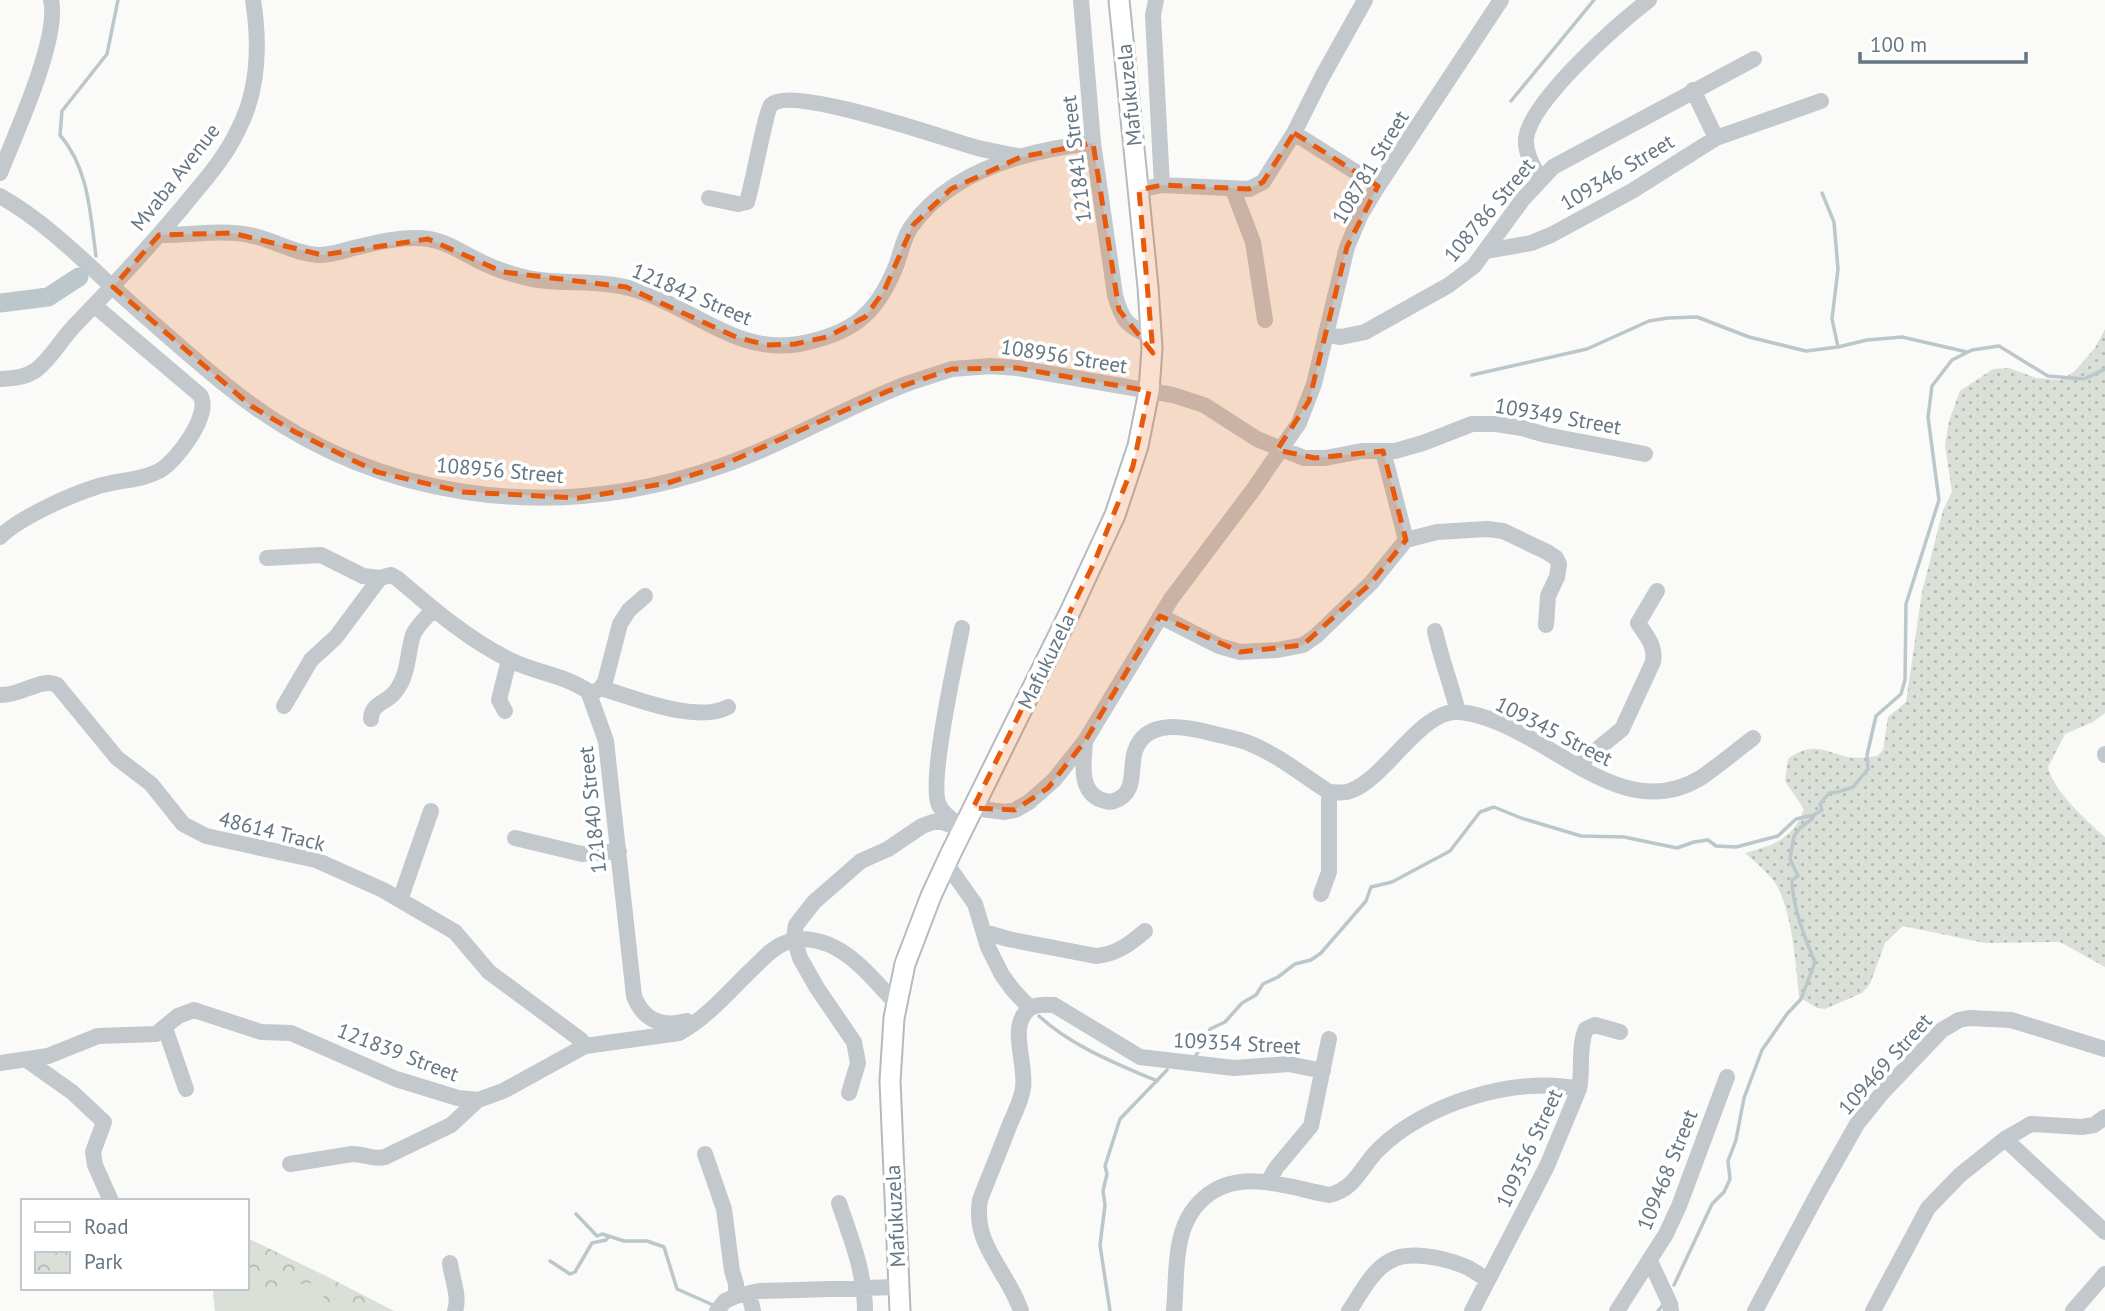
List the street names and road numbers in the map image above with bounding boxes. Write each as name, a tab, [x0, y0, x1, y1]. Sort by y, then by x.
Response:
street label: Mafukuzela	[1110, 43, 1148, 147]
street label: 121841 Street	[1055, 94, 1097, 224]
street label: 108781 Street	[1325, 105, 1415, 229]
street label: Mvaba Avenue	[125, 118, 225, 236]
street label: 109346 Street	[1555, 127, 1679, 217]
street label: 108786 Street	[1438, 152, 1540, 268]
street label: 121842 Street	[628, 257, 756, 331]
street label: 108956 Street	[999, 333, 1129, 379]
street label: 109349 Street	[1493, 392, 1623, 440]
street label: 108956 Street	[435, 451, 565, 489]
street label: Mafukuzela	[1011, 609, 1081, 713]
street label: 109345 Street	[1491, 690, 1617, 772]
street label: 121840 Street	[572, 745, 612, 875]
street label: 48614 Track	[216, 805, 328, 857]
street label: 109469 Street	[1832, 1007, 1938, 1121]
street label: 121839 Street	[333, 1016, 463, 1088]
street label: 109354 Street	[1172, 1026, 1302, 1060]
street label: 109356 Street	[1490, 1084, 1568, 1212]
street label: 109468 Street	[1631, 1106, 1703, 1234]
street label: Mafukuzela	[879, 1164, 911, 1268]

